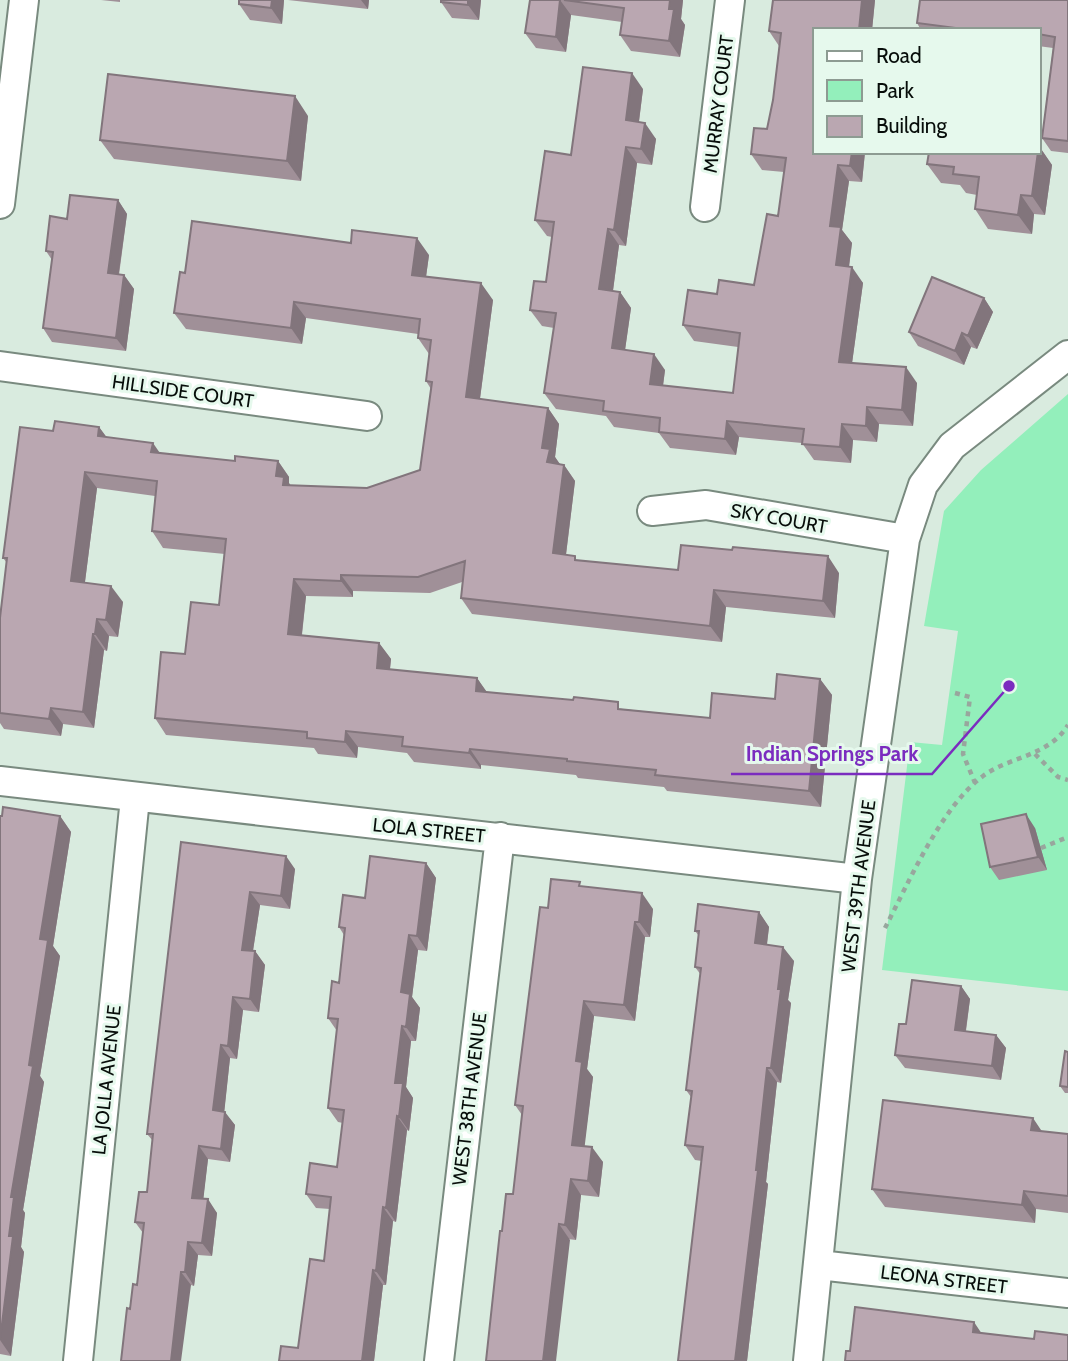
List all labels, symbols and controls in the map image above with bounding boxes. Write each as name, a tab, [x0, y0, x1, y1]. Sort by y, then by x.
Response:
legend	[813, 28, 1040, 154]
street label: MURRAY COURT	[699, 34, 738, 174]
text: Road	[876, 43, 922, 68]
text: Park	[876, 78, 914, 103]
text: Building	[876, 113, 948, 138]
street label: HILLSIDE COURT	[111, 370, 255, 413]
street label: SKY COURT	[729, 499, 829, 538]
callout: Indian Springs Park	[731, 732, 932, 774]
text: Indian Springs Park	[746, 741, 919, 766]
street label: WEST 39TH AVENUE	[837, 799, 880, 974]
street label: LOLA STREET	[372, 813, 486, 848]
street label: LA JOLLA AVENUE	[87, 1004, 126, 1156]
street label: WEST 38TH AVENUE	[447, 1011, 492, 1187]
street label: LEONA STREET	[879, 1260, 1009, 1299]

